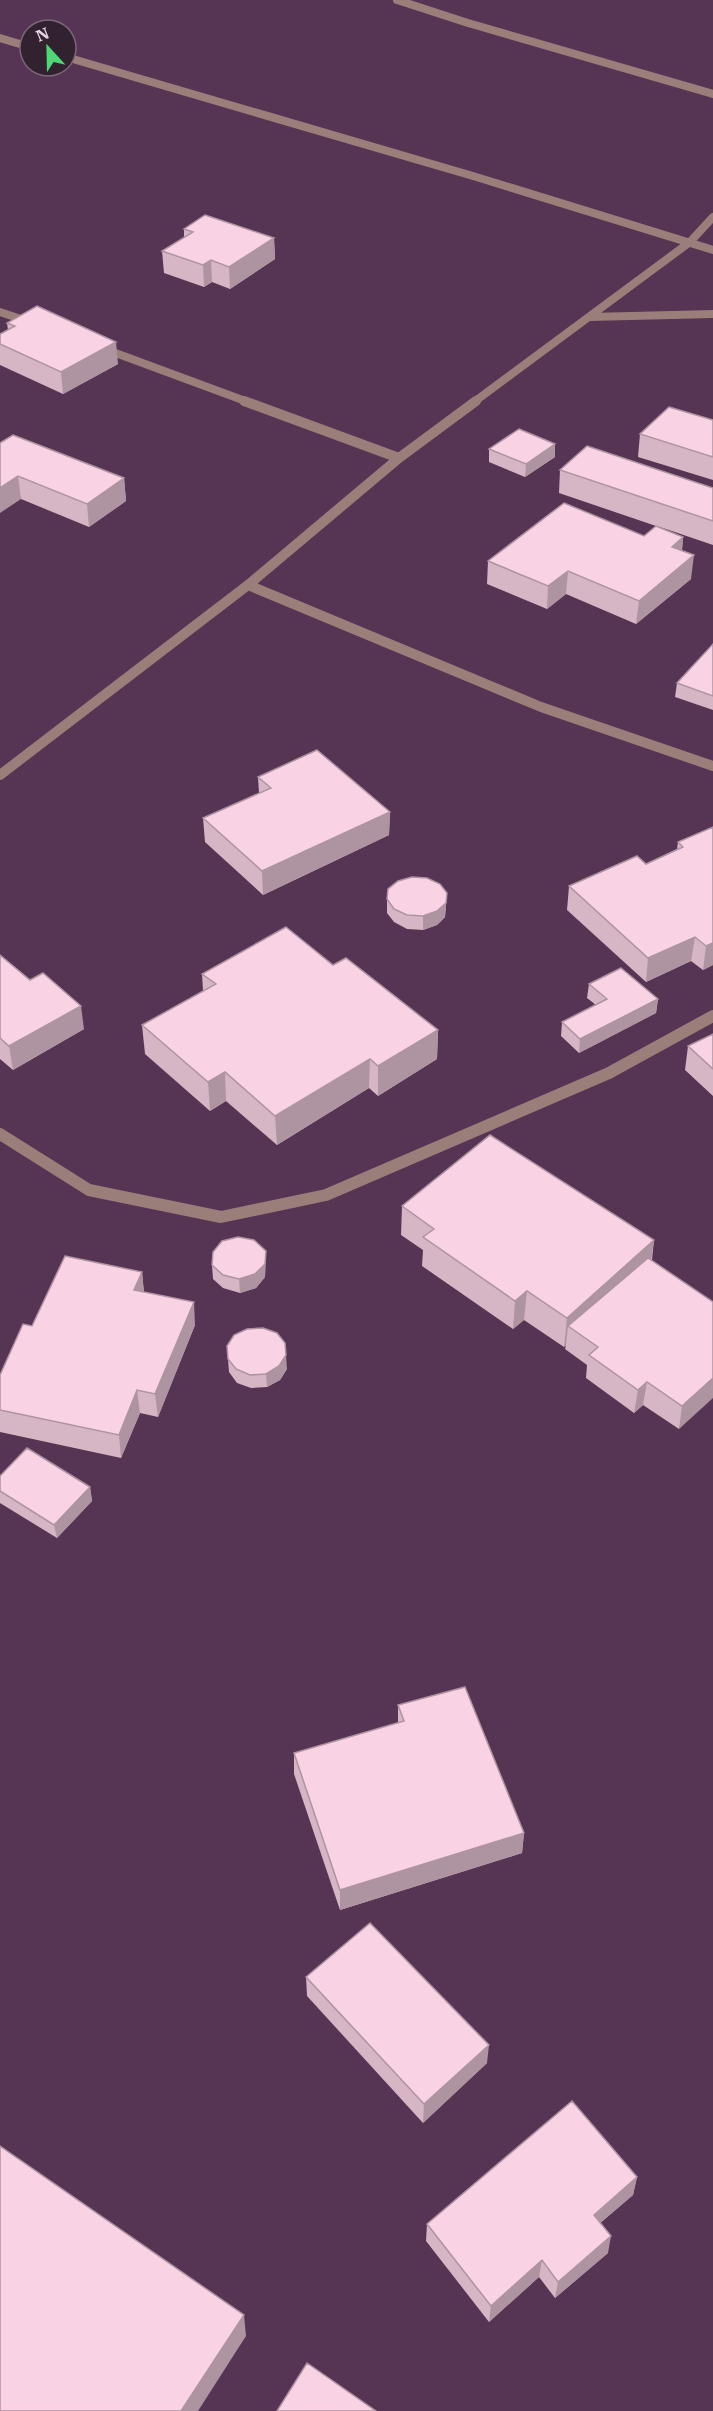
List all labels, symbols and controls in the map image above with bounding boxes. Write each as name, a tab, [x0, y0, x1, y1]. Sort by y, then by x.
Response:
north arrow	[18, 18, 78, 78]
text: N	[33, 22, 52, 46]

